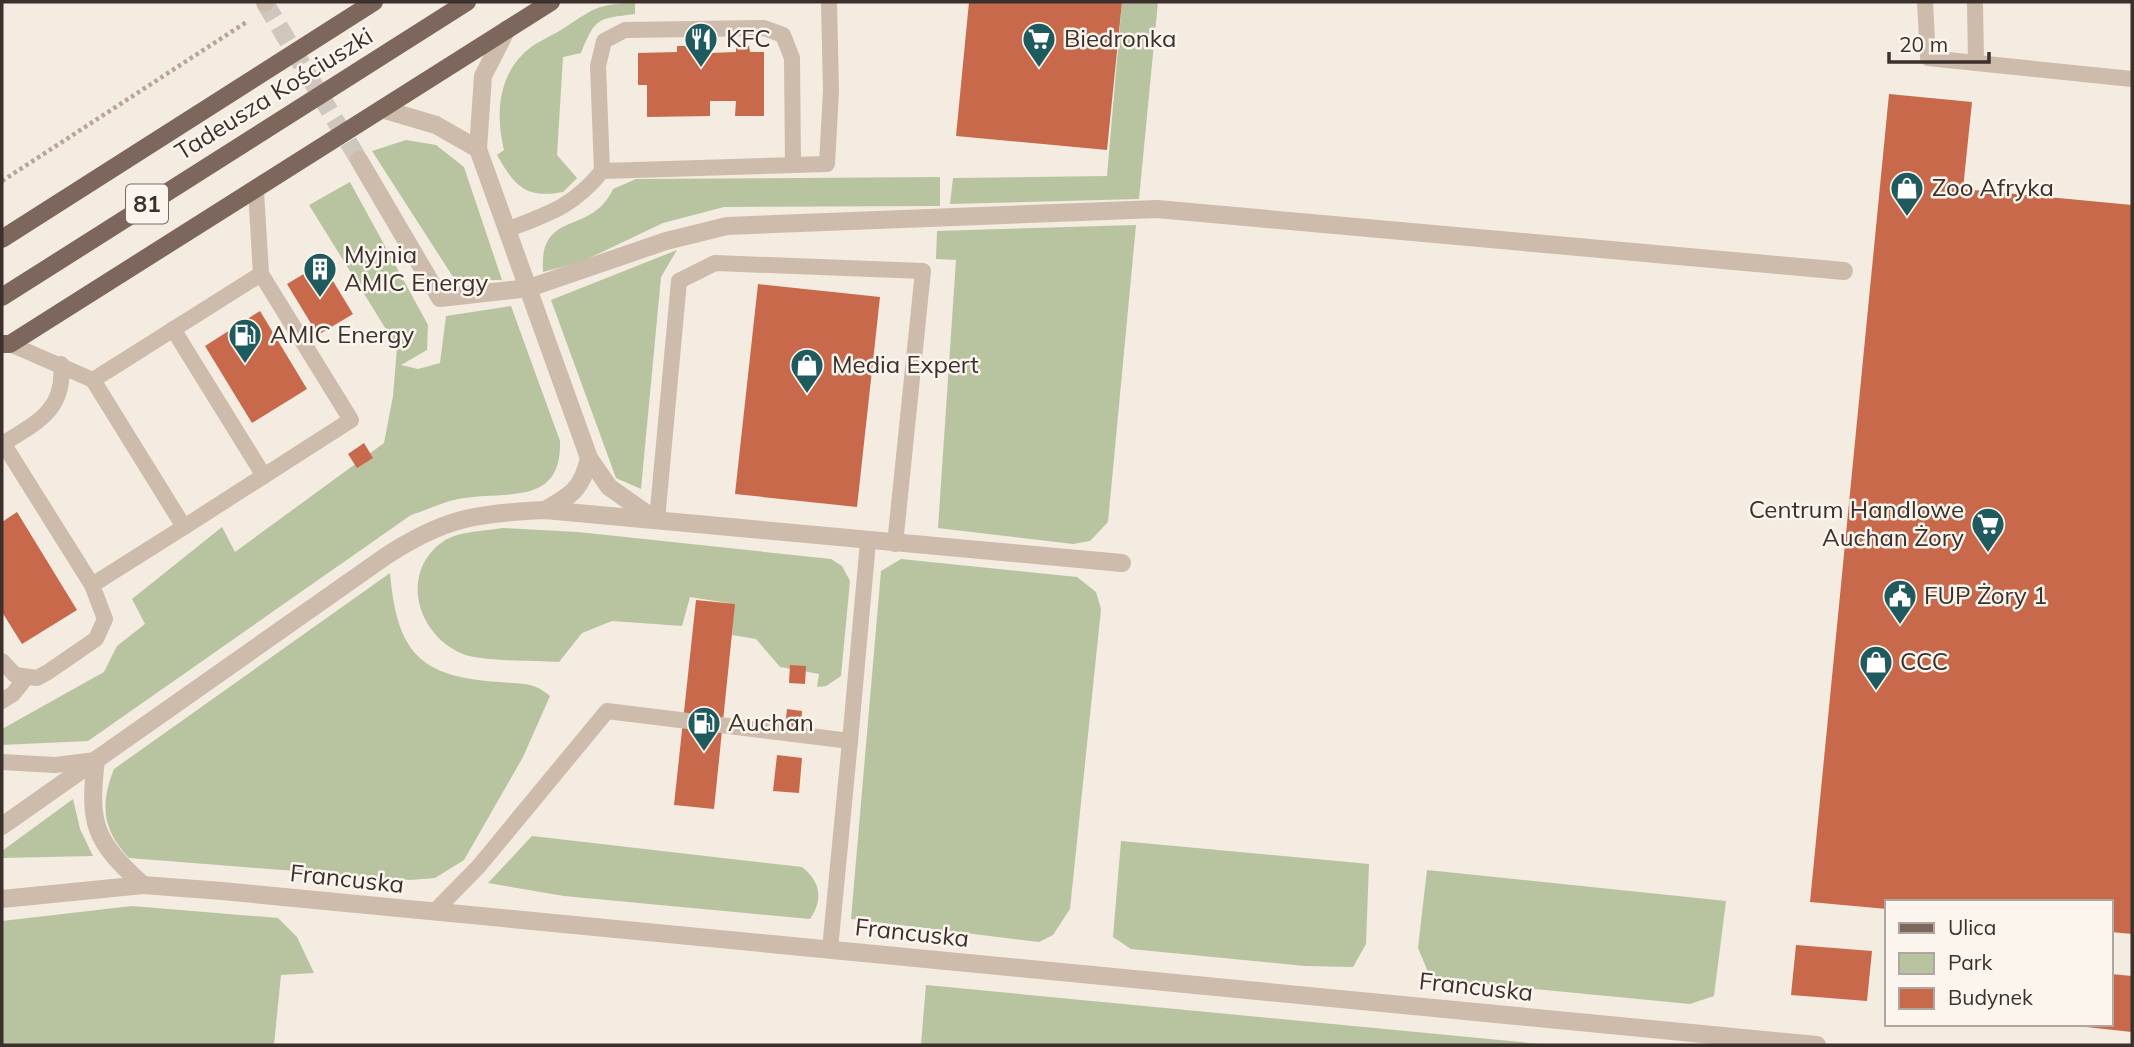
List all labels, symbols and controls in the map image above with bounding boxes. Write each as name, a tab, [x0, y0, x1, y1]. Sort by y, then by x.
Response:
street label: Tadeusza Kościuszki	[169, 20, 378, 166]
restaurant icon: KFC	[682, 20, 720, 69]
supermarket icon: Biedronka	[1020, 20, 1058, 69]
scale bar	[1889, 21, 1989, 65]
place label: KFC	[726, 23, 771, 53]
place label: Biedronka	[1064, 23, 1176, 53]
text: 20 m	[1899, 31, 1948, 57]
shop icon: Zoo Afryka	[1888, 169, 1926, 218]
place label: Zoo Afryka	[1932, 172, 2054, 202]
road number: 81	[126, 184, 168, 224]
place label: Myjnia AMIC Energy	[344, 239, 488, 297]
building icon: Myjnia AMIC Energy	[301, 250, 339, 299]
fuel station icon: AMIC Energy	[226, 316, 264, 365]
place label: AMIC Energy	[270, 319, 414, 349]
shop icon: Media Expert	[788, 346, 826, 395]
place label: Media Expert	[832, 349, 979, 379]
place label: Centrum Handlowe Auchan Żory	[1749, 494, 1964, 552]
supermarket icon: Centrum Handlowe Auchan Żory	[1969, 505, 2007, 554]
public building icon: FUP Żory 1	[1881, 577, 1919, 626]
place label: FUP Żory 1	[1924, 580, 2047, 610]
shop icon: CCC	[1857, 643, 1895, 692]
place label: CCC	[1900, 646, 1948, 676]
fuel station icon: Auchan	[685, 704, 723, 753]
place label: Auchan	[728, 707, 814, 737]
street label: Francuska	[289, 857, 406, 899]
legend	[1885, 900, 2113, 1026]
street label: Francuska	[854, 911, 971, 953]
text: Ulica	[1948, 914, 1996, 940]
text: Park	[1948, 949, 1992, 975]
street label: Francuska	[1418, 965, 1535, 1007]
text: Budynek	[1948, 984, 2033, 1010]

